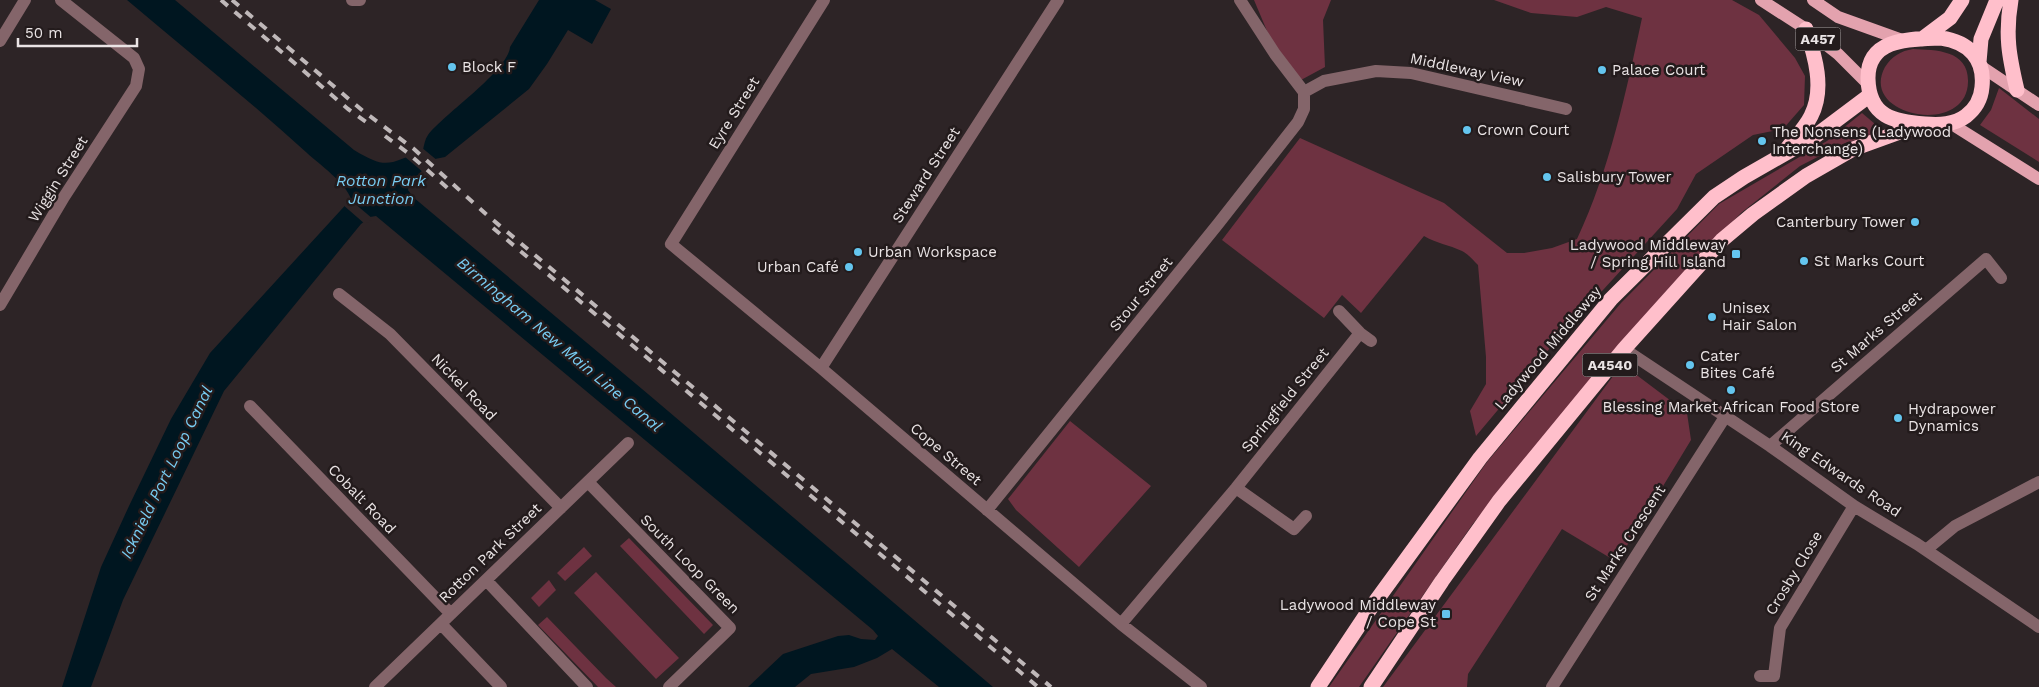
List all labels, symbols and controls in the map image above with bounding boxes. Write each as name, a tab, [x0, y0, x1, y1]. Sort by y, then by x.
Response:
scale bar	[18, 15, 136, 47]
text: 50 m	[25, 24, 62, 42]
road number: A457	[1796, 28, 1840, 50]
street label: Middleway View	[1408, 49, 1526, 91]
place label: Block F	[462, 58, 516, 76]
marker: Block F	[446, 61, 458, 73]
place label: Palace Court	[1612, 61, 1706, 79]
marker: Palace Court	[1596, 64, 1608, 76]
street label: Eyre Street	[705, 73, 764, 152]
place label: Crown Court	[1477, 121, 1570, 139]
street label: Steward Street	[888, 123, 964, 226]
place label: The Nonsens (Ladywood Interchange)	[1772, 123, 1951, 158]
marker: Crown Court	[1461, 124, 1473, 136]
street label: Wiggin Street	[24, 132, 92, 225]
marker: The Nonsens (Ladywood Interchange)	[1756, 135, 1768, 147]
place label: Salisbury Tower	[1557, 168, 1672, 186]
water label: Rotton Park Junction	[336, 171, 427, 208]
marker: Salisbury Tower	[1541, 171, 1553, 183]
place label: Canterbury Tower	[1776, 213, 1905, 231]
marker: Canterbury Tower	[1909, 216, 1921, 228]
place label: Ladywood Middleway / Spring Hill Island	[1570, 236, 1726, 271]
place label: Urban Workspace	[868, 243, 997, 261]
marker: Urban Workspace	[852, 246, 864, 258]
marker: Ladywood Middleway / Spring Hill Island	[1730, 248, 1742, 260]
place label: St Marks Court	[1814, 252, 1925, 270]
water label: Birmingham New Main Line Canal	[453, 253, 666, 436]
street label: Stour Street	[1106, 253, 1177, 335]
marker: St Marks Court	[1798, 255, 1810, 267]
place label: Urban Café	[757, 258, 839, 276]
marker: Urban Café	[843, 261, 855, 273]
street label: Ladywood Middleway	[1491, 282, 1605, 414]
street label: St Marks Street	[1827, 287, 1926, 376]
place label: Unisex Hair Salon	[1722, 299, 1797, 334]
marker: Unisex Hair Salon	[1706, 311, 1718, 323]
street label: Springfield Street	[1237, 344, 1333, 456]
place label: Cater Bites Café	[1700, 347, 1775, 382]
street label: Nickel Road	[428, 350, 500, 424]
road number: A4540	[1582, 354, 1638, 376]
marker: Cater Bites Café	[1684, 359, 1696, 371]
water label: Icknield Port Loop Canal	[116, 383, 217, 562]
marker: Blessing Market African Food Store	[1725, 384, 1737, 396]
place label: Blessing Market African Food Store	[1602, 398, 1860, 416]
place label: Hydrapower Dynamics	[1908, 400, 1996, 435]
marker: Hydrapower Dynamics	[1892, 412, 1904, 424]
street label: Cope Street	[907, 419, 986, 490]
street label: King Edwards Road	[1778, 427, 1904, 521]
street label: Cobalt Road	[324, 461, 400, 537]
street label: St Marks Crescent	[1581, 481, 1670, 604]
street label: Rotton Park Street	[435, 499, 546, 607]
street label: South Loop Green	[637, 511, 743, 617]
street label: Crosby Close	[1762, 528, 1826, 618]
place label: Ladywood Middleway / Cope St	[1280, 596, 1437, 631]
marker: Ladywood Middleway / Cope St	[1440, 608, 1452, 620]

